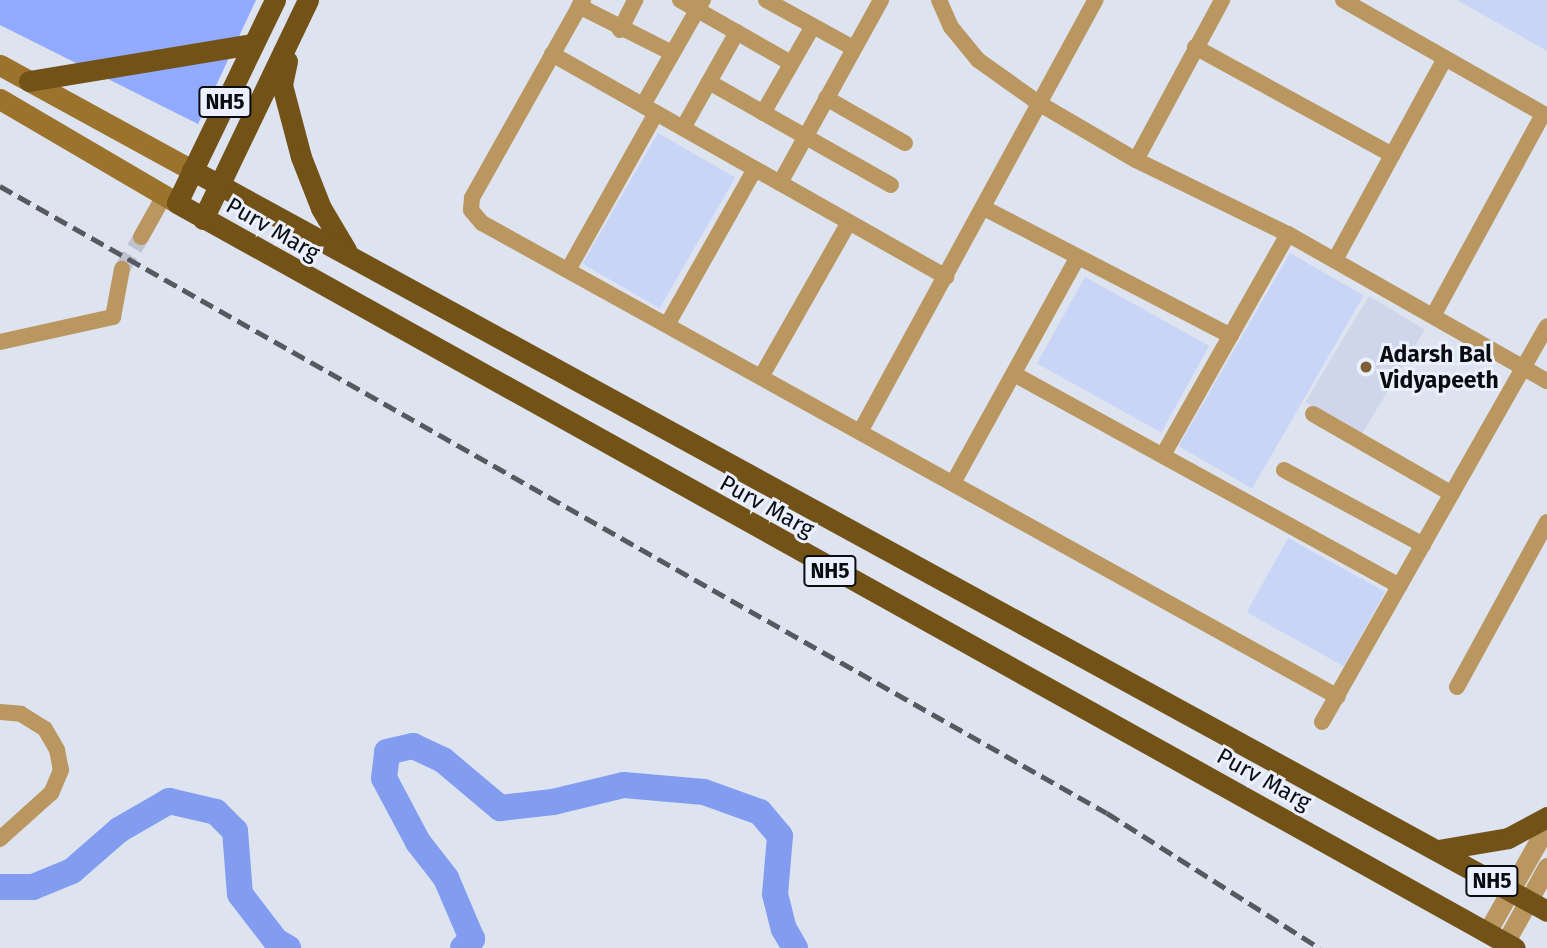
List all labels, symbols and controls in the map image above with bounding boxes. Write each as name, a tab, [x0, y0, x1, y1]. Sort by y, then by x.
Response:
road number: NH5	[197, 84, 253, 119]
street label: Purv Marg	[221, 191, 325, 267]
place label: Adarsh Bal Vidyapeeth	[1380, 340, 1499, 394]
marker: Adarsh Bal Vidyapeeth	[1358, 359, 1374, 375]
street label: Purv Marg	[715, 469, 819, 543]
road number: NH5	[802, 554, 858, 588]
street label: Purv Marg	[1212, 742, 1316, 816]
road number: NH5	[1464, 864, 1520, 898]

